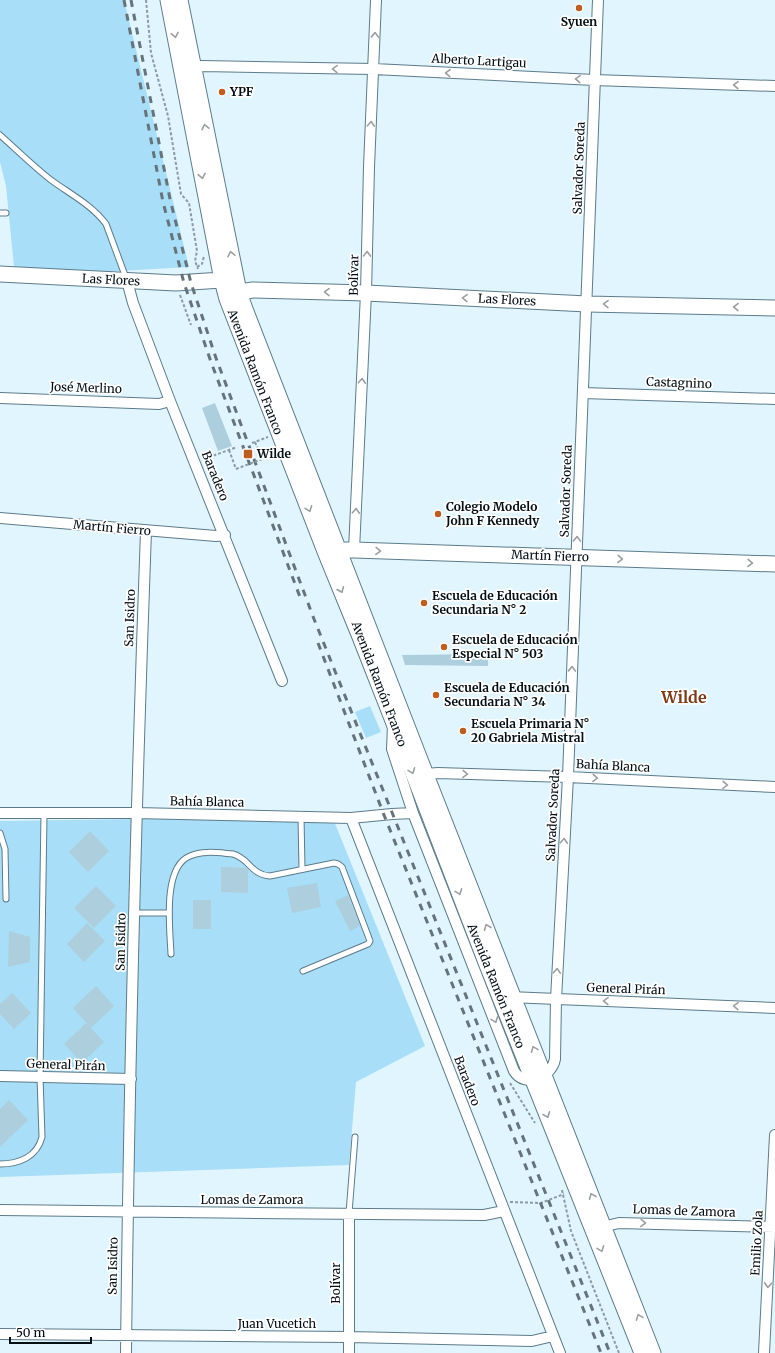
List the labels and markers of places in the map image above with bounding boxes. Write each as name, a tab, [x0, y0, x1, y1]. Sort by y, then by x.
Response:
marker: Syuen	[574, 3, 584, 13]
place label: Syuen	[561, 14, 597, 29]
place label: YPF	[229, 84, 254, 99]
marker: YPF	[217, 87, 227, 97]
place label: Wilde	[256, 446, 292, 461]
marker: Wilde	[242, 448, 254, 460]
place label: Colegio Modelo John F Kennedy	[445, 499, 540, 528]
marker: Colegio Modelo John F Kennedy	[433, 509, 443, 519]
place label: Escuela de Educación Secundaria N° 2	[432, 588, 558, 617]
marker: Escuela de Educación Secundaria N° 2	[419, 598, 429, 608]
place label: Escuela de Educación Especial N° 503	[452, 632, 578, 661]
marker: Escuela de Educación Especial N° 503	[439, 642, 449, 652]
place label: Escuela de Educación Secundaria N° 34	[444, 680, 570, 709]
marker: Escuela de Educación Secundaria N° 34	[431, 690, 441, 700]
place label: Escuela Primaria N° 20 Gabriela Mistral	[471, 716, 590, 745]
marker: Escuela Primaria N° 20 Gabriela Mistral	[458, 726, 468, 736]

